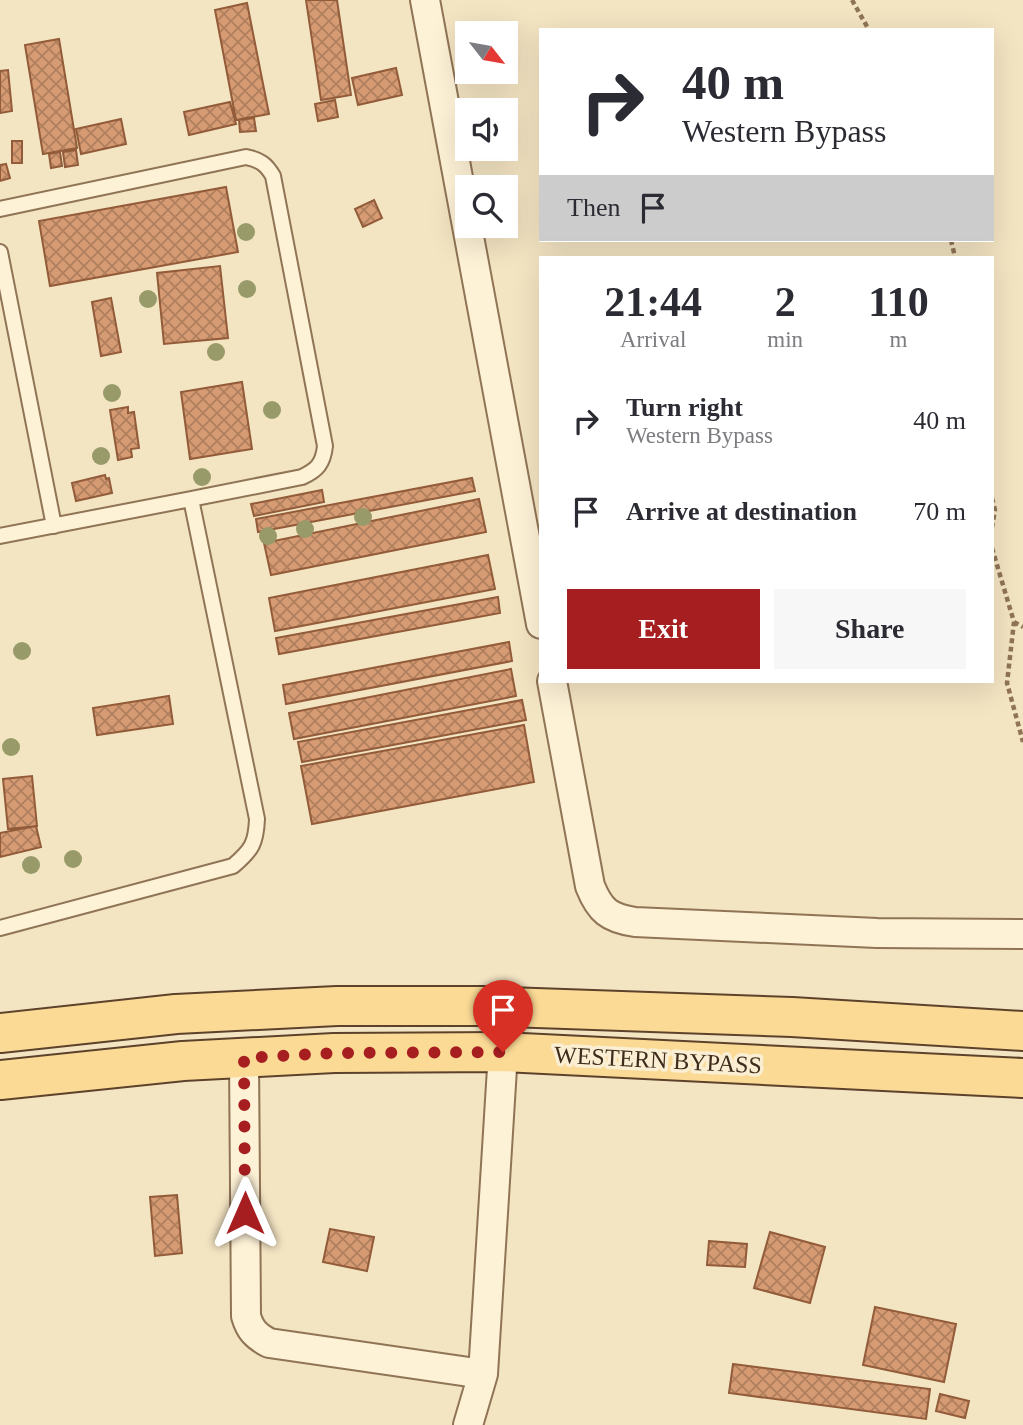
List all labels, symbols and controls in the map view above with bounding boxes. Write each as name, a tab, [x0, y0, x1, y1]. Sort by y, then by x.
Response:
north arrow	[455, 21, 518, 84]
map controls	[455, 21, 518, 238]
text: 40 m	[682, 55, 784, 110]
icon: right	[567, 56, 658, 147]
button: sound	[455, 98, 518, 161]
text: Western Bypass	[682, 113, 887, 149]
button: search	[455, 175, 518, 238]
icon: arrive	[634, 189, 672, 227]
text: Then	[567, 193, 620, 222]
text: 21:44	[604, 279, 702, 325]
text: 2	[775, 279, 796, 325]
text: 110	[868, 279, 929, 325]
text: Arrival	[620, 327, 686, 352]
text: min	[767, 327, 803, 352]
text: m	[890, 327, 907, 352]
text: Turn right	[626, 393, 743, 422]
icon: right	[567, 402, 605, 440]
text: 40 m	[913, 406, 966, 435]
text: Western Bypass	[626, 423, 773, 448]
icon: arrive	[567, 493, 605, 531]
text: Arrive at destination	[626, 497, 857, 526]
text: 70 m	[913, 497, 966, 526]
button: Exit	[567, 589, 760, 669]
button: Share	[774, 589, 966, 669]
pin	[473, 980, 533, 1052]
icon: arrive	[484, 991, 522, 1029]
street label: WESTERN BYPASS	[554, 1042, 762, 1078]
position arrow	[208, 1176, 282, 1250]

